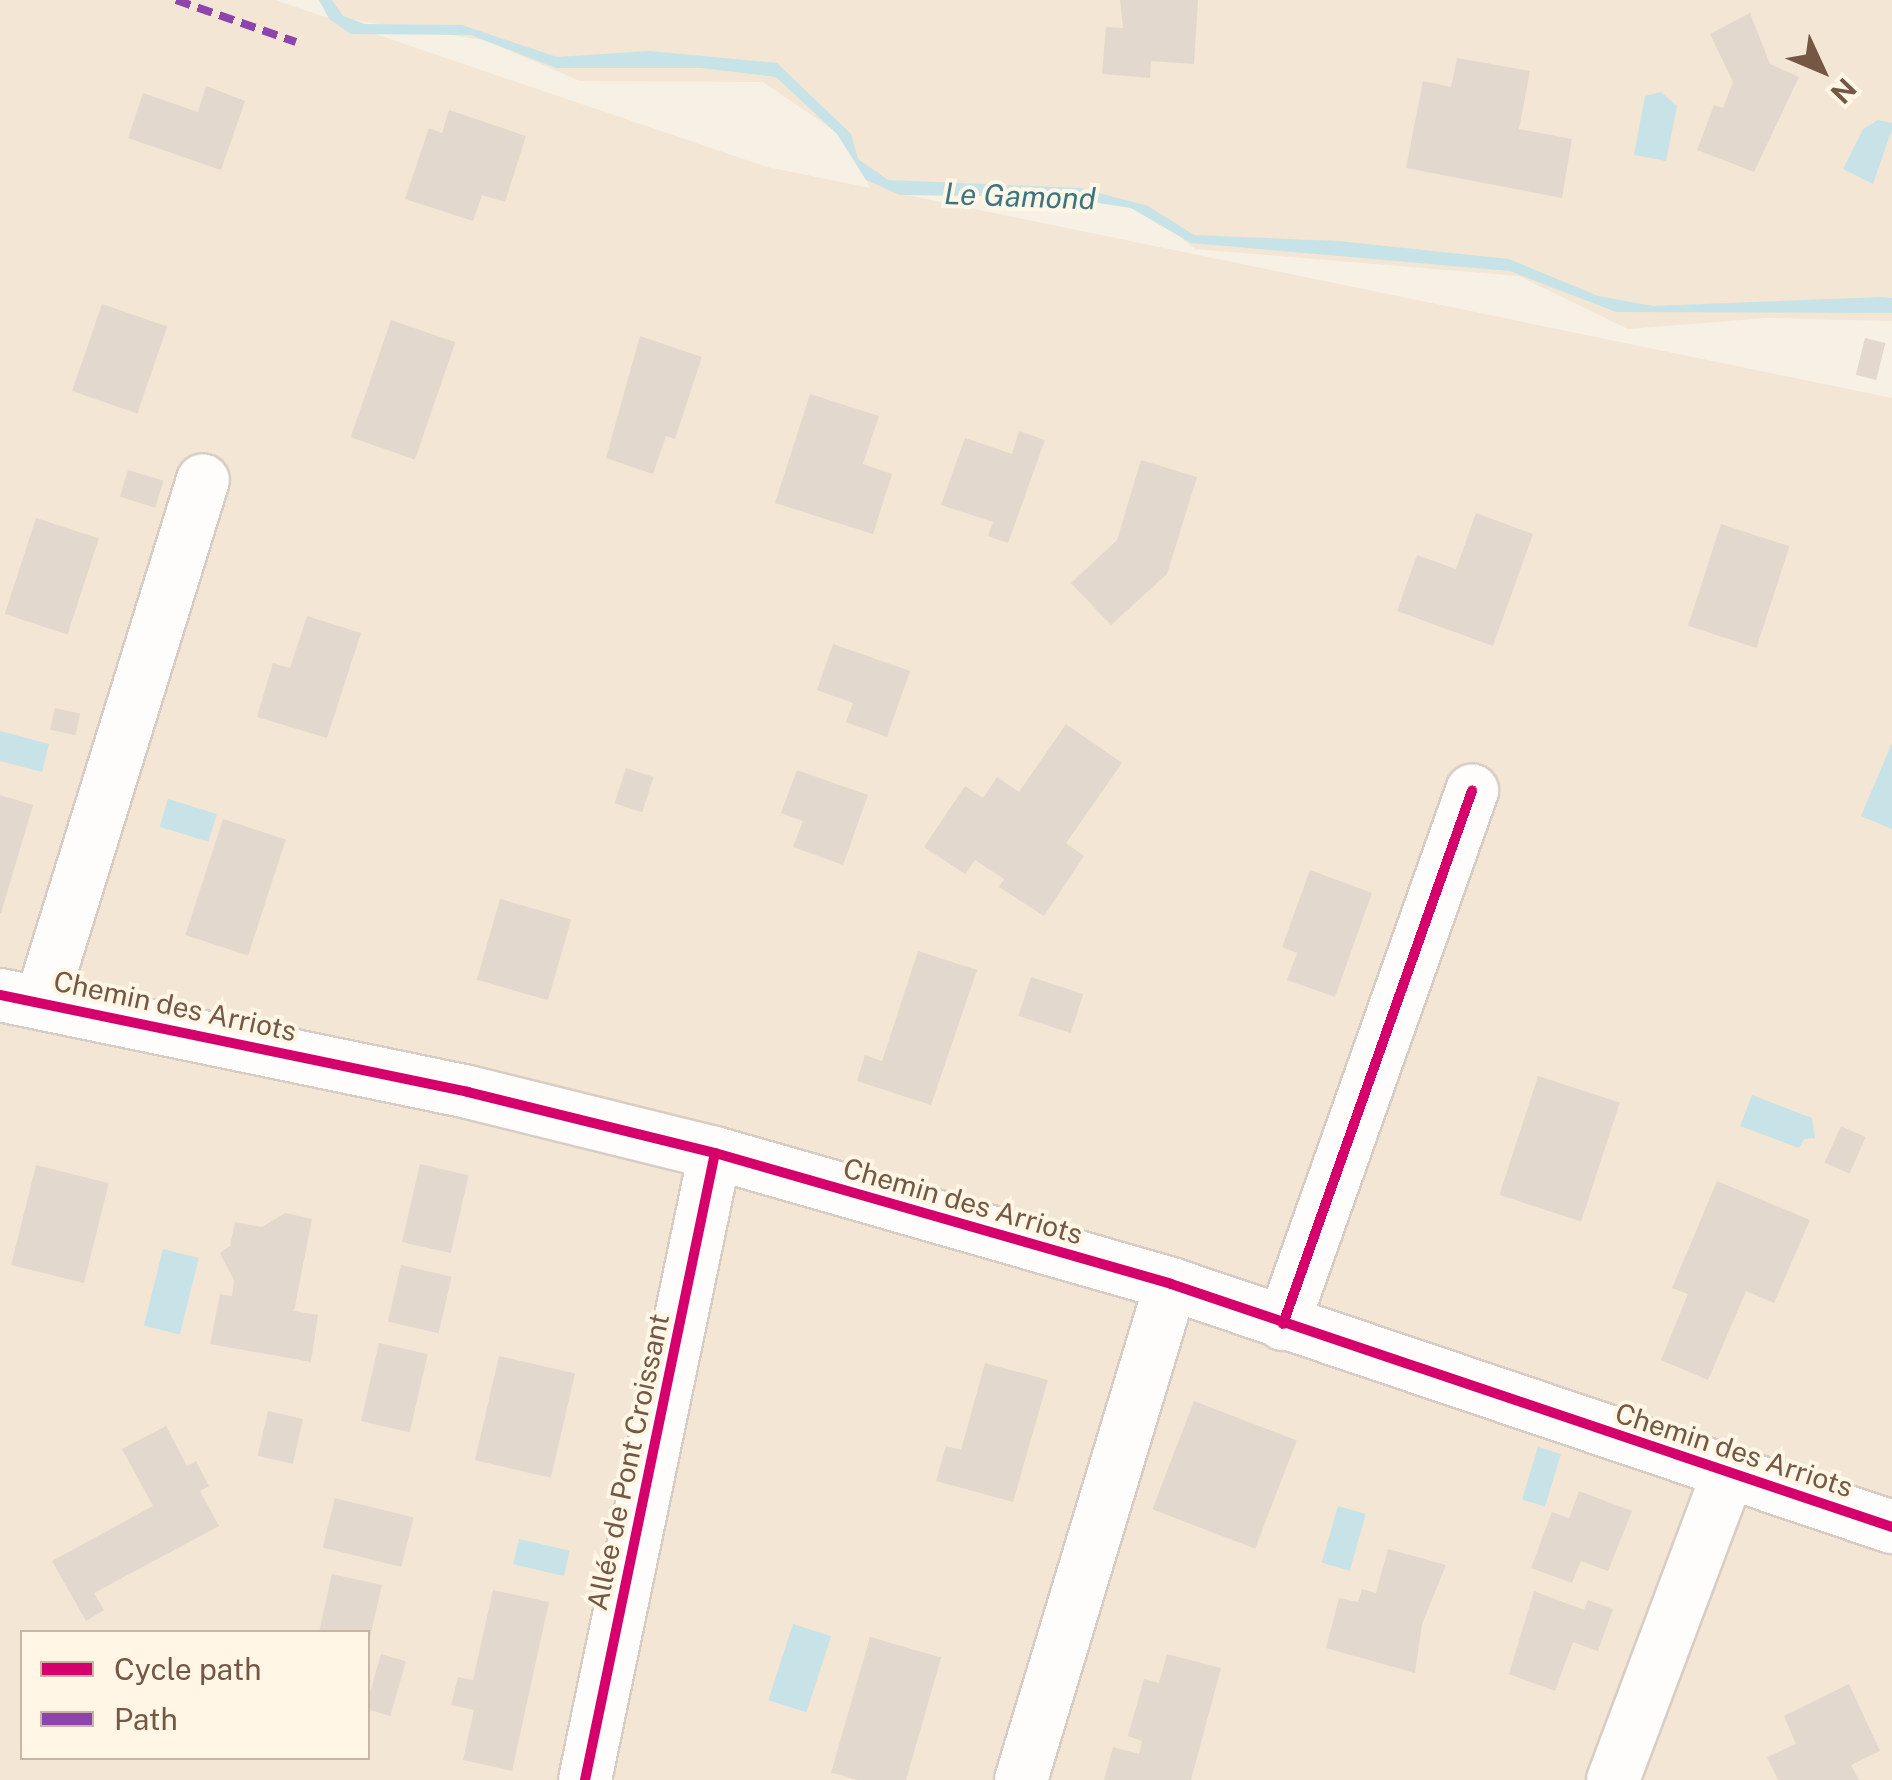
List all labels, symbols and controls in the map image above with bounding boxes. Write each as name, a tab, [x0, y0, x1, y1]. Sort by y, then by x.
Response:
north arrow	[1772, 20, 1872, 120]
text: N	[1824, 72, 1863, 111]
water label: Le Gamond	[943, 175, 1097, 217]
street label: Chemin des Arriots	[50, 964, 300, 1048]
street label: Chemin des Arriots	[839, 1151, 1087, 1251]
street label: Allée de Pont Croissant	[580, 1310, 676, 1614]
street label: Chemin des Arriots	[1611, 1396, 1857, 1504]
legend	[20, 1630, 370, 1760]
text: Cycle path	[114, 1651, 262, 1687]
text: Path	[114, 1701, 178, 1737]

